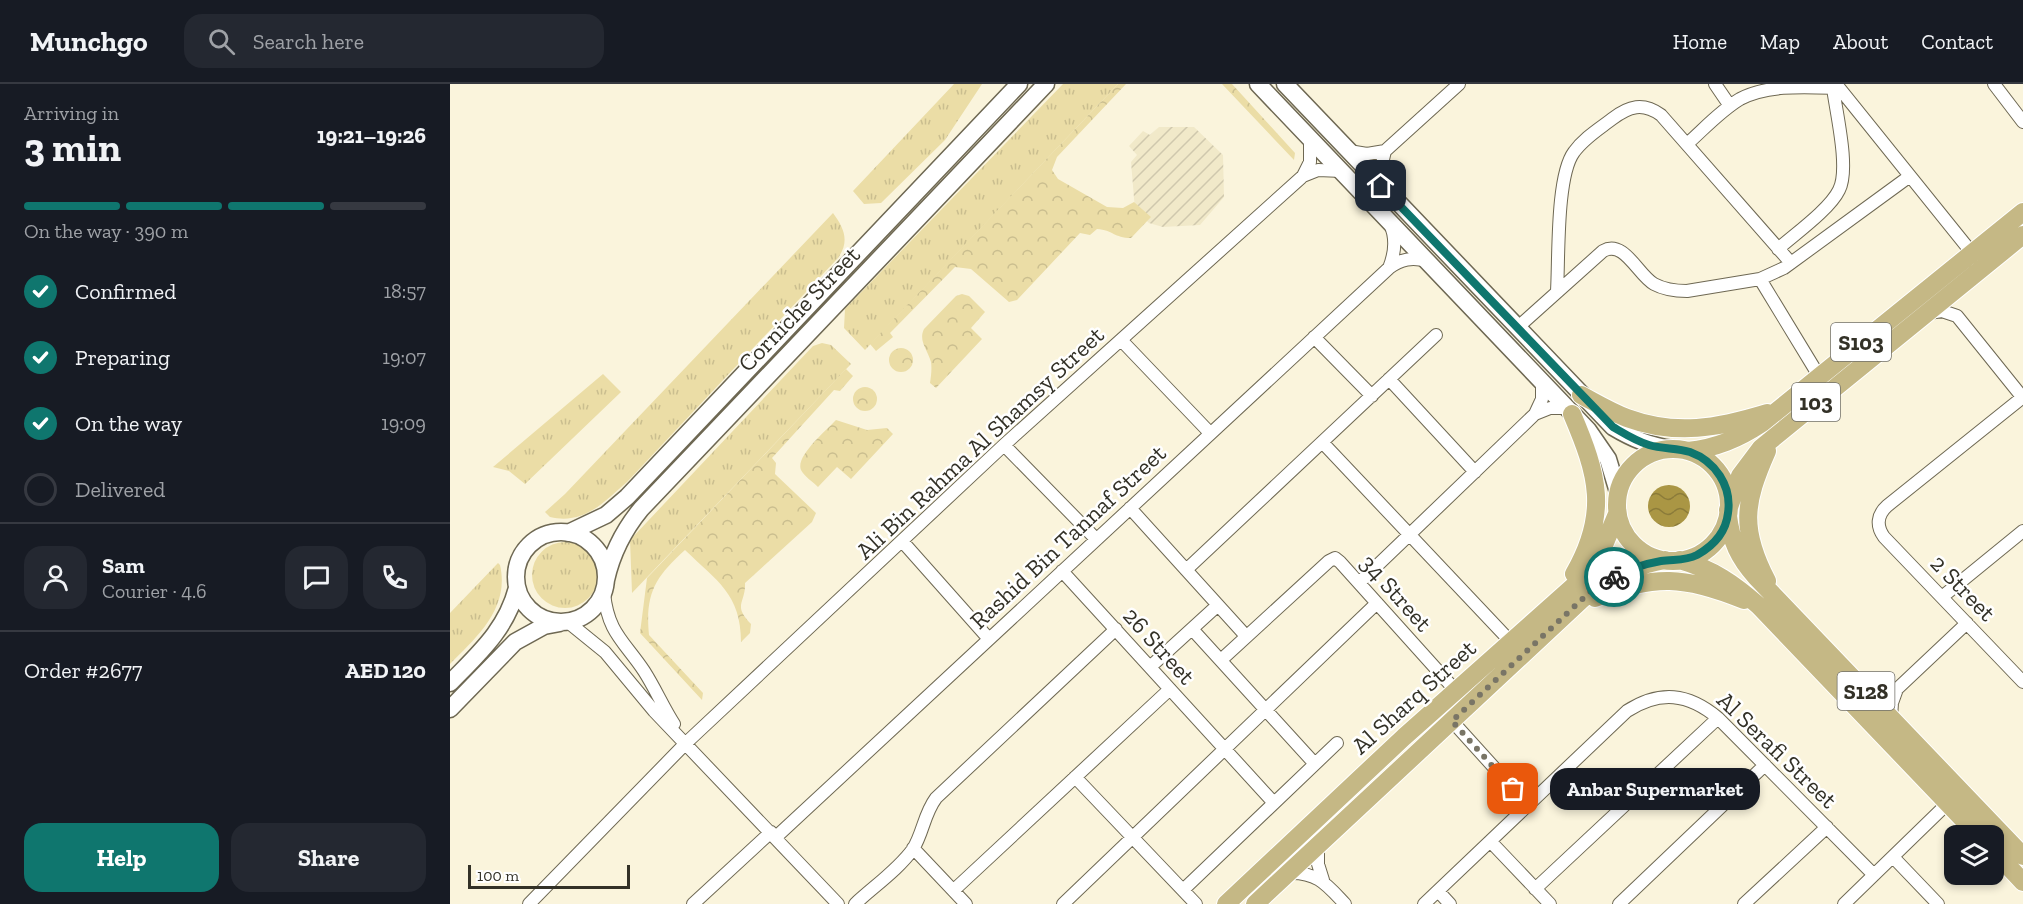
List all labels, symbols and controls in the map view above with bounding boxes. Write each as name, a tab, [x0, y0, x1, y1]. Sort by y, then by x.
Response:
search box	[184, 14, 604, 68]
text: Munchgo	[30, 25, 148, 58]
icon: search	[205, 25, 238, 58]
text: Search here	[253, 28, 364, 55]
text: Home	[1673, 29, 1727, 54]
text: Map	[1760, 29, 1800, 54]
text: About	[1833, 29, 1888, 54]
text: Contact	[1921, 29, 1993, 54]
text: Arriving in	[24, 101, 119, 125]
text: 19:21–19:26	[317, 122, 426, 149]
text: 3 min	[24, 124, 121, 171]
pin	[1355, 160, 1406, 211]
icon: home	[1364, 169, 1397, 202]
text: On the way · 390 m	[24, 219, 188, 243]
street label: Corniche Street	[732, 240, 866, 377]
icon: check	[24, 275, 57, 308]
text: Confirmed	[75, 278, 176, 305]
text: 18:57	[383, 279, 426, 303]
street label: Ali Bin Rahma Al Shamsy Street	[850, 320, 1110, 565]
road number: S103	[1831, 323, 1891, 361]
icon: check	[24, 341, 57, 374]
text: Preparing	[75, 344, 170, 371]
text: 19:07	[382, 345, 426, 369]
road number: 103	[1792, 383, 1840, 421]
icon: check	[24, 407, 57, 440]
text: On the way	[75, 410, 182, 437]
text: 19:09	[381, 411, 426, 435]
street label: Rashid Bin Tannaf Street	[964, 438, 1172, 635]
text: Delivered	[75, 476, 165, 503]
button: person	[24, 546, 87, 609]
button: chat	[285, 546, 348, 609]
button: phone	[363, 546, 426, 609]
courier	[1584, 547, 1644, 607]
street label: 34 Street	[1354, 548, 1438, 637]
street label: 2 Street	[1925, 548, 2002, 627]
text: Sam	[102, 552, 145, 579]
icon: bike	[1598, 561, 1631, 594]
text: Courier · 4.6	[102, 579, 207, 603]
street label: 26 Street	[1117, 601, 1202, 690]
street label: Al Sharq Street	[1346, 633, 1482, 760]
text: Order #2677	[24, 657, 142, 684]
text: AED 120	[345, 657, 426, 684]
road number: S128	[1838, 672, 1894, 710]
street label: Al Serafi Street	[1711, 685, 1843, 814]
pin	[1487, 763, 1538, 814]
callout: Anbar Supermarket	[1549, 768, 1759, 810]
icon: bag	[1496, 772, 1529, 805]
text: Anbar Supermarket	[1567, 777, 1743, 801]
button: Help	[24, 823, 219, 892]
button: Share	[231, 823, 426, 892]
map controls	[1944, 825, 2004, 885]
button: layers	[1944, 825, 2004, 885]
scale bar	[468, 862, 630, 890]
text: 100 m	[477, 866, 519, 885]

